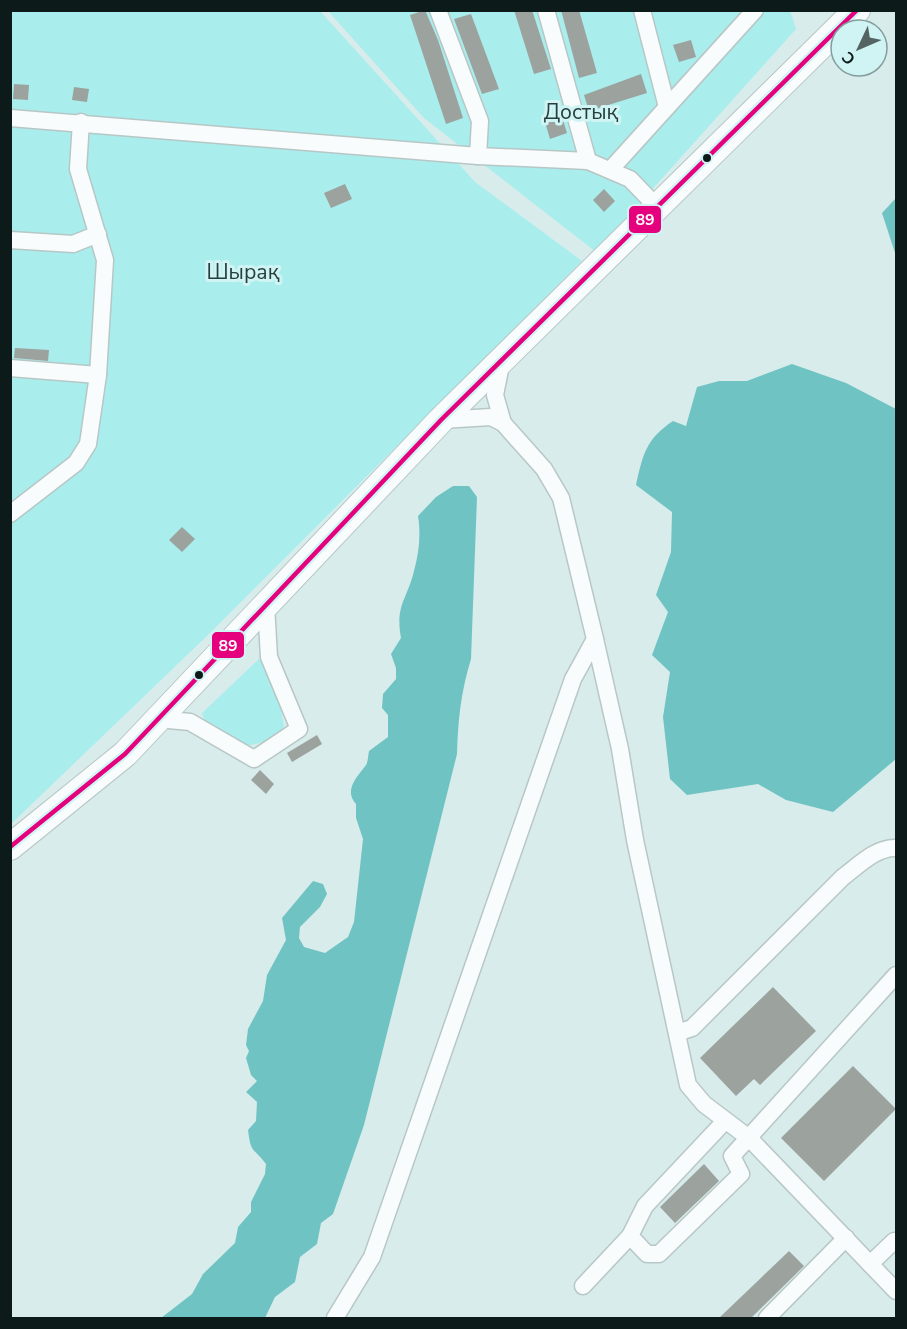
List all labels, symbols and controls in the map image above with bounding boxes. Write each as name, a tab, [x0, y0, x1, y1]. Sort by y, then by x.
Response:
north arrow	[829, 18, 889, 78]
text: С	[837, 46, 861, 69]
park label: Достық	[544, 98, 618, 126]
unlabelled marker	[701, 152, 713, 164]
line badge: 89	[628, 205, 662, 234]
text: 89	[635, 209, 655, 231]
park label: Шырақ	[206, 258, 280, 286]
line badge: 89	[211, 631, 245, 659]
text: 89	[218, 635, 238, 657]
unlabelled marker	[193, 669, 205, 681]

